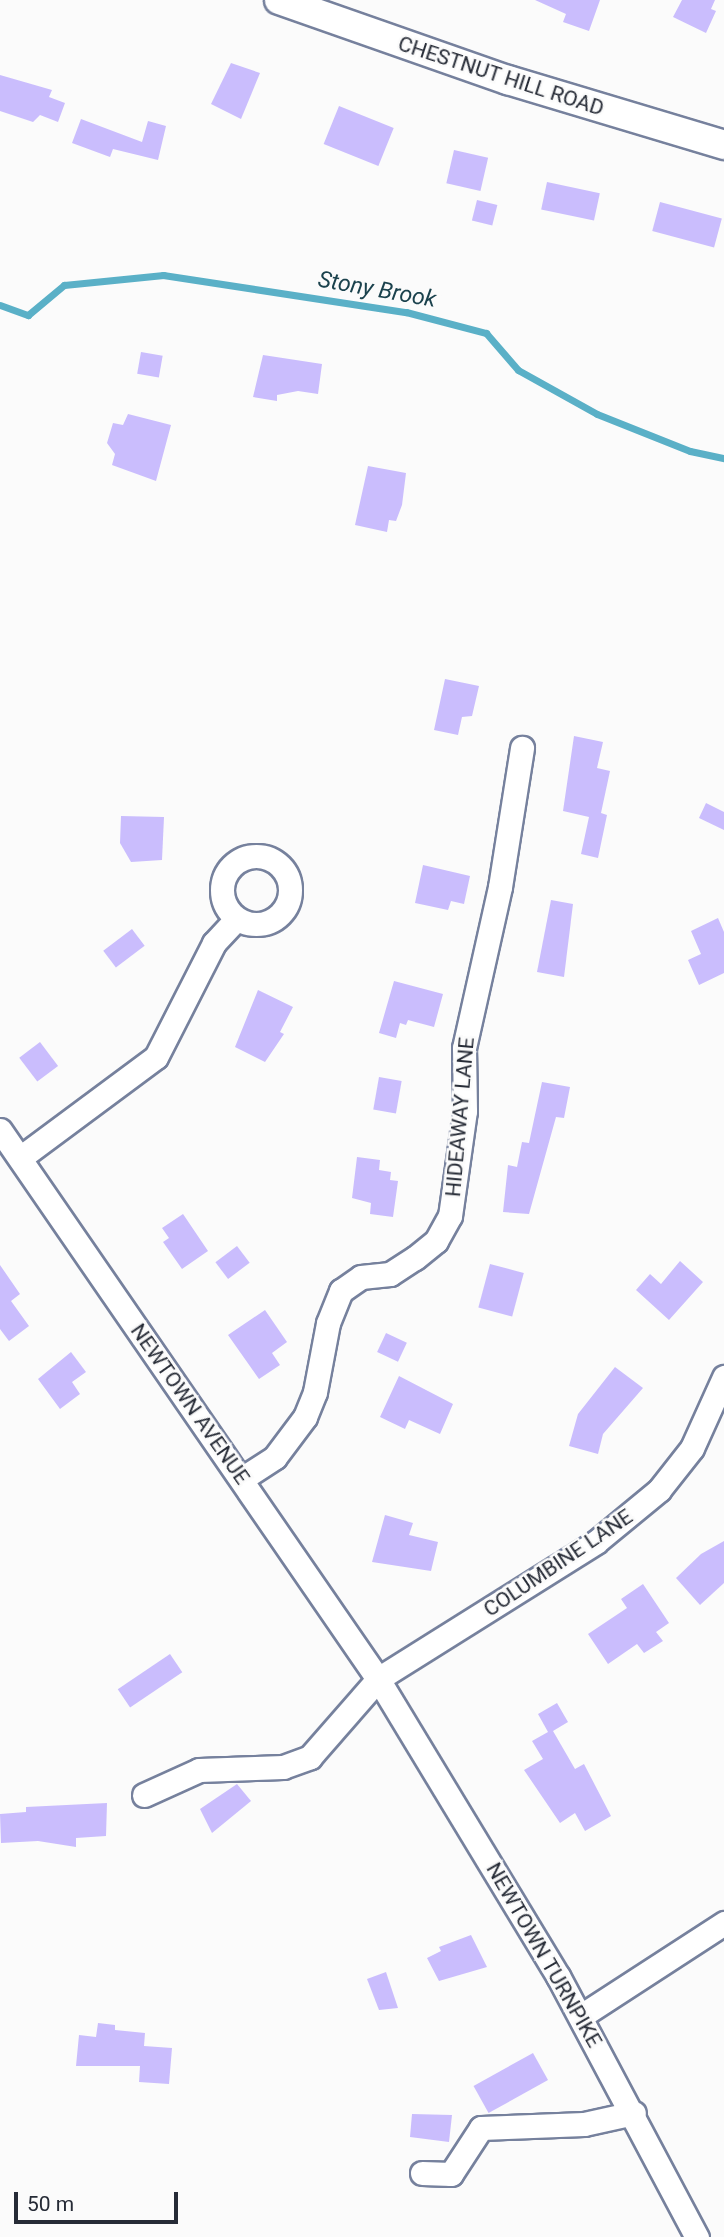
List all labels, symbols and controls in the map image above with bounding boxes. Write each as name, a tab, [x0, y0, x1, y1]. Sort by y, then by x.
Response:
street label: CHESTNUT HILL ROAD	[395, 31, 607, 121]
water label: Stony Brook	[316, 266, 438, 314]
street label: HIDEAWAY LANE	[440, 1036, 480, 1198]
street label: NEWTOWN AVENUE	[125, 1319, 255, 1489]
street label: COLUMBINE LANE	[479, 1504, 637, 1622]
street label: NEWTOWN TURNPIKE	[481, 1858, 607, 2052]
scale bar	[18, 2178, 182, 2222]
text: 50 m	[27, 2192, 74, 2216]

